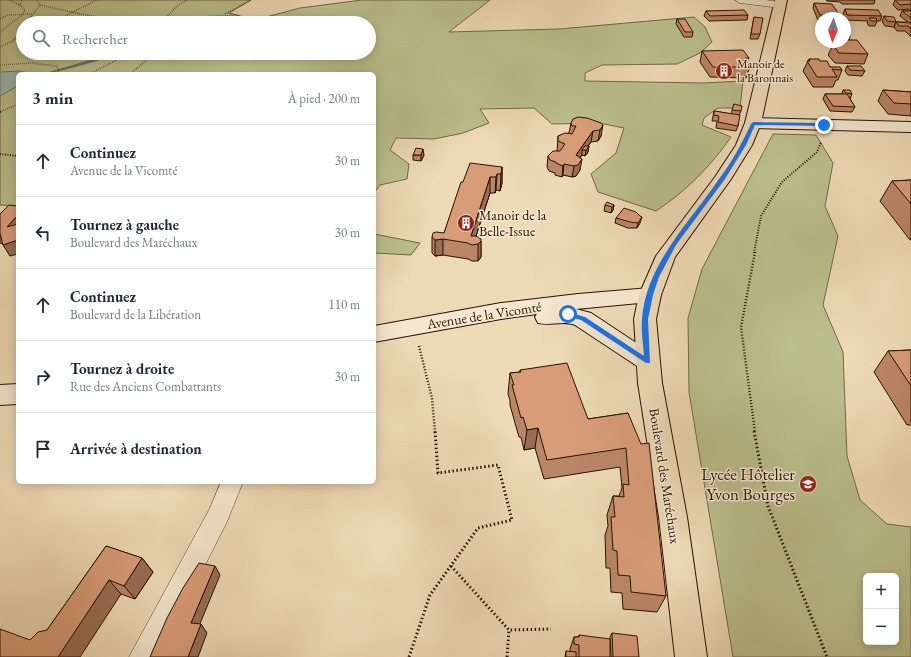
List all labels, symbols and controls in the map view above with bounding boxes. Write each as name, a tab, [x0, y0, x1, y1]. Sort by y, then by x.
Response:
north arrow	[815, 12, 851, 48]
search box	[16, 16, 376, 60]
icon: search	[30, 27, 52, 49]
text: Rechercher	[62, 29, 128, 48]
place label: Manoir de la Baronnais	[737, 56, 793, 86]
building icon: Manoir de la Baronnais	[714, 61, 734, 81]
text: 3 min	[32, 87, 73, 109]
text: À pied · 200 m	[288, 90, 360, 107]
route end	[815, 116, 833, 134]
text: Continuez	[70, 143, 136, 162]
icon: ahead	[32, 150, 54, 172]
text: 30 m	[335, 152, 360, 169]
text: Avenue de la Vicomté	[70, 162, 177, 179]
place label: Manoir de la Belle-Issue	[479, 206, 547, 240]
building icon: Manoir de la Belle-Issue	[456, 213, 476, 233]
text: Tournez à gauche	[70, 215, 179, 234]
icon: left	[32, 222, 54, 244]
text: 30 m	[335, 224, 360, 241]
text: Boulevard des Maréchaux	[70, 234, 197, 251]
text: Continuez	[70, 287, 136, 306]
icon: ahead	[32, 294, 54, 316]
text: 110 m	[329, 296, 360, 313]
street label: Avenue de la Vicomté	[424, 297, 543, 333]
route start	[559, 305, 577, 323]
text: Boulevard de la Libération	[70, 306, 201, 323]
text: Tournez à droite	[70, 359, 174, 378]
icon: right	[32, 366, 54, 388]
text: 30 m	[335, 368, 360, 385]
text: Rue des Anciens Combattants	[70, 378, 221, 395]
street label: Boulevard des Maréchaux	[645, 407, 685, 545]
icon: arrive	[32, 438, 54, 460]
text: Arrivée à destination	[70, 439, 202, 458]
place label: Lycée Hôtelier Yvon Bourges	[701, 463, 795, 505]
school or university icon: Lycée Hôtelier Yvon Bourges	[798, 474, 818, 494]
map controls	[863, 573, 899, 645]
button: +	[863, 573, 899, 609]
button: −	[863, 609, 899, 645]

